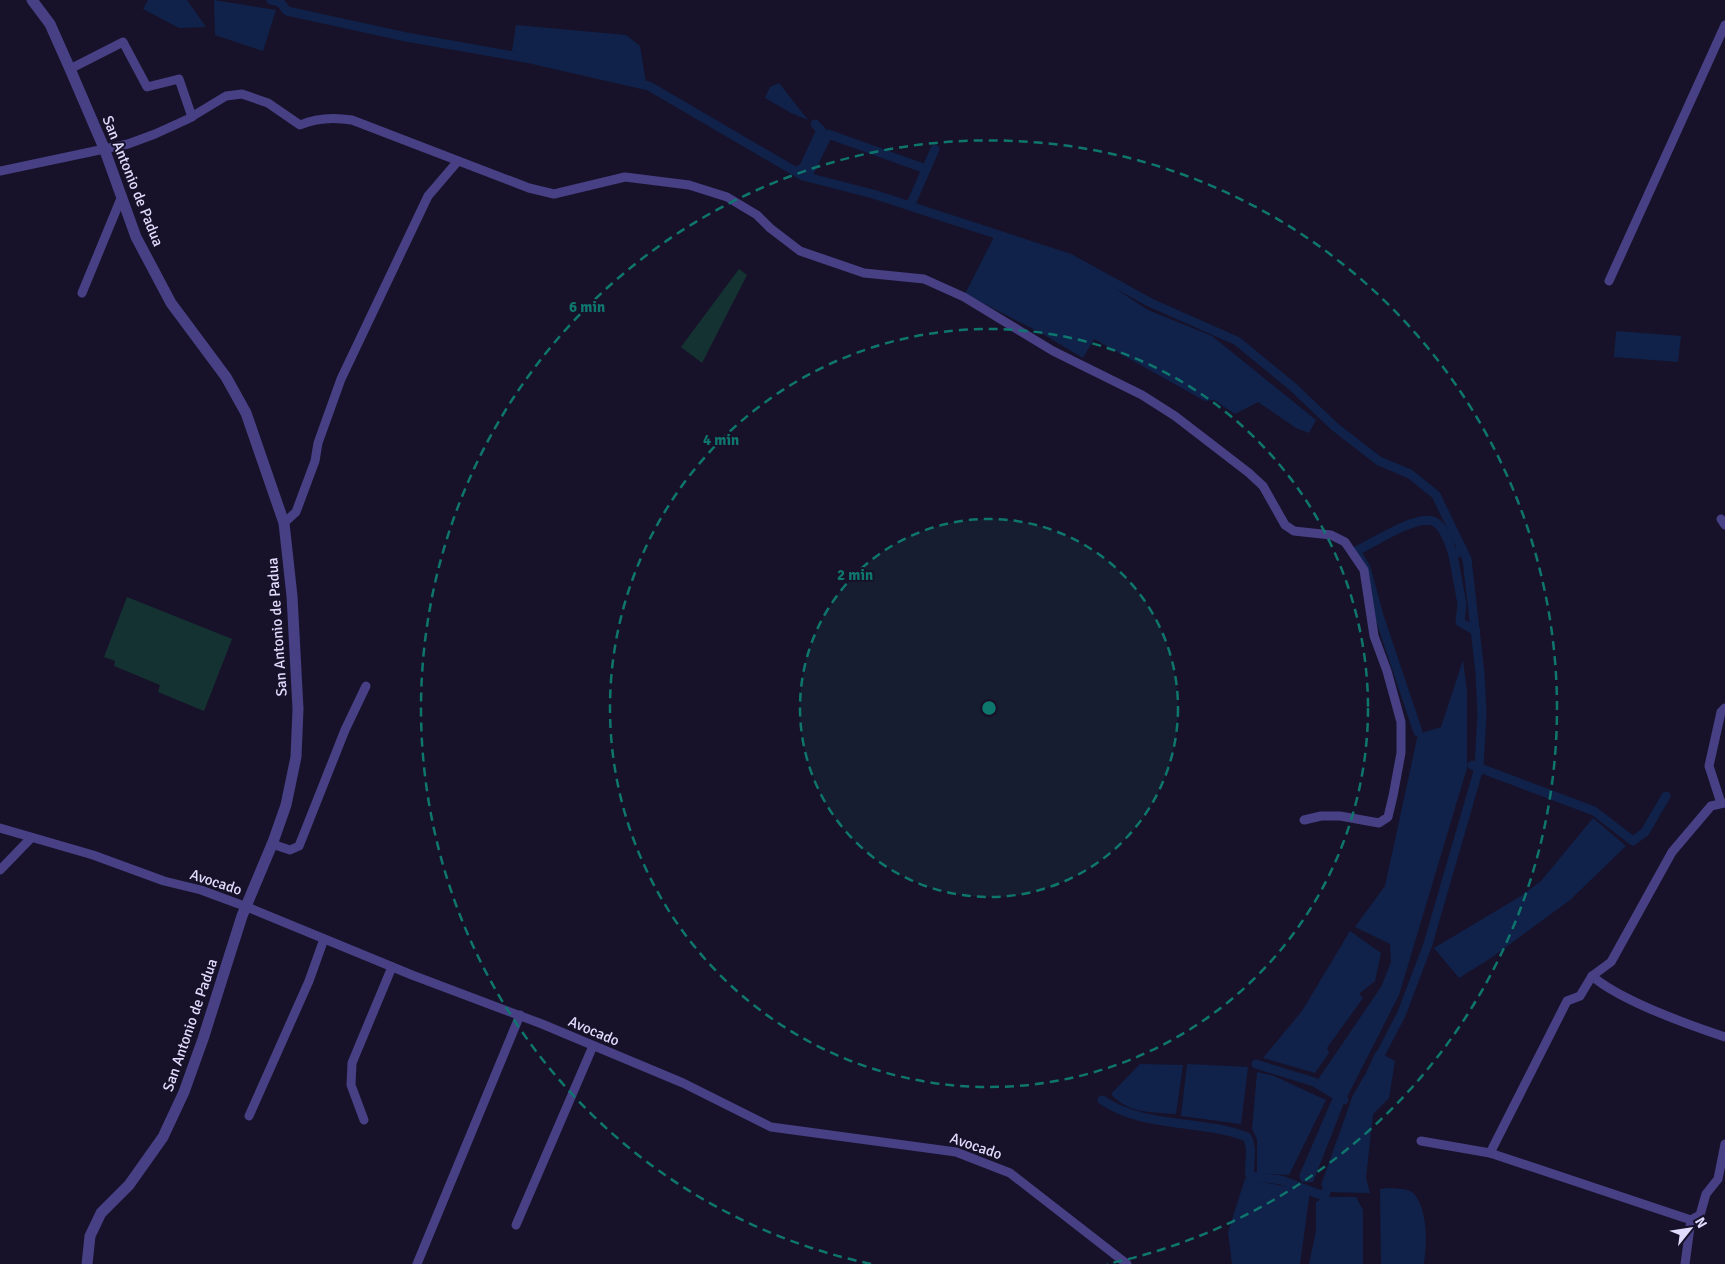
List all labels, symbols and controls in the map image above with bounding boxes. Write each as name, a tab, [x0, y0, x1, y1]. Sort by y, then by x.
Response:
street label: San Antonio de Padua	[99, 113, 167, 249]
text: 6 min	[569, 298, 605, 316]
text: 4 min	[703, 431, 739, 449]
street label: San Antonio de Padua	[263, 557, 291, 697]
text: 2 min	[837, 566, 873, 584]
centre of rings	[980, 699, 998, 717]
street label: Avocado	[188, 865, 245, 899]
street label: San Antonio de Padua	[159, 956, 221, 1094]
street label: Avocado	[566, 1012, 622, 1050]
street label: Avocado	[948, 1129, 1005, 1163]
north arrow	[1665, 1204, 1715, 1254]
text: N	[1691, 1214, 1711, 1231]

